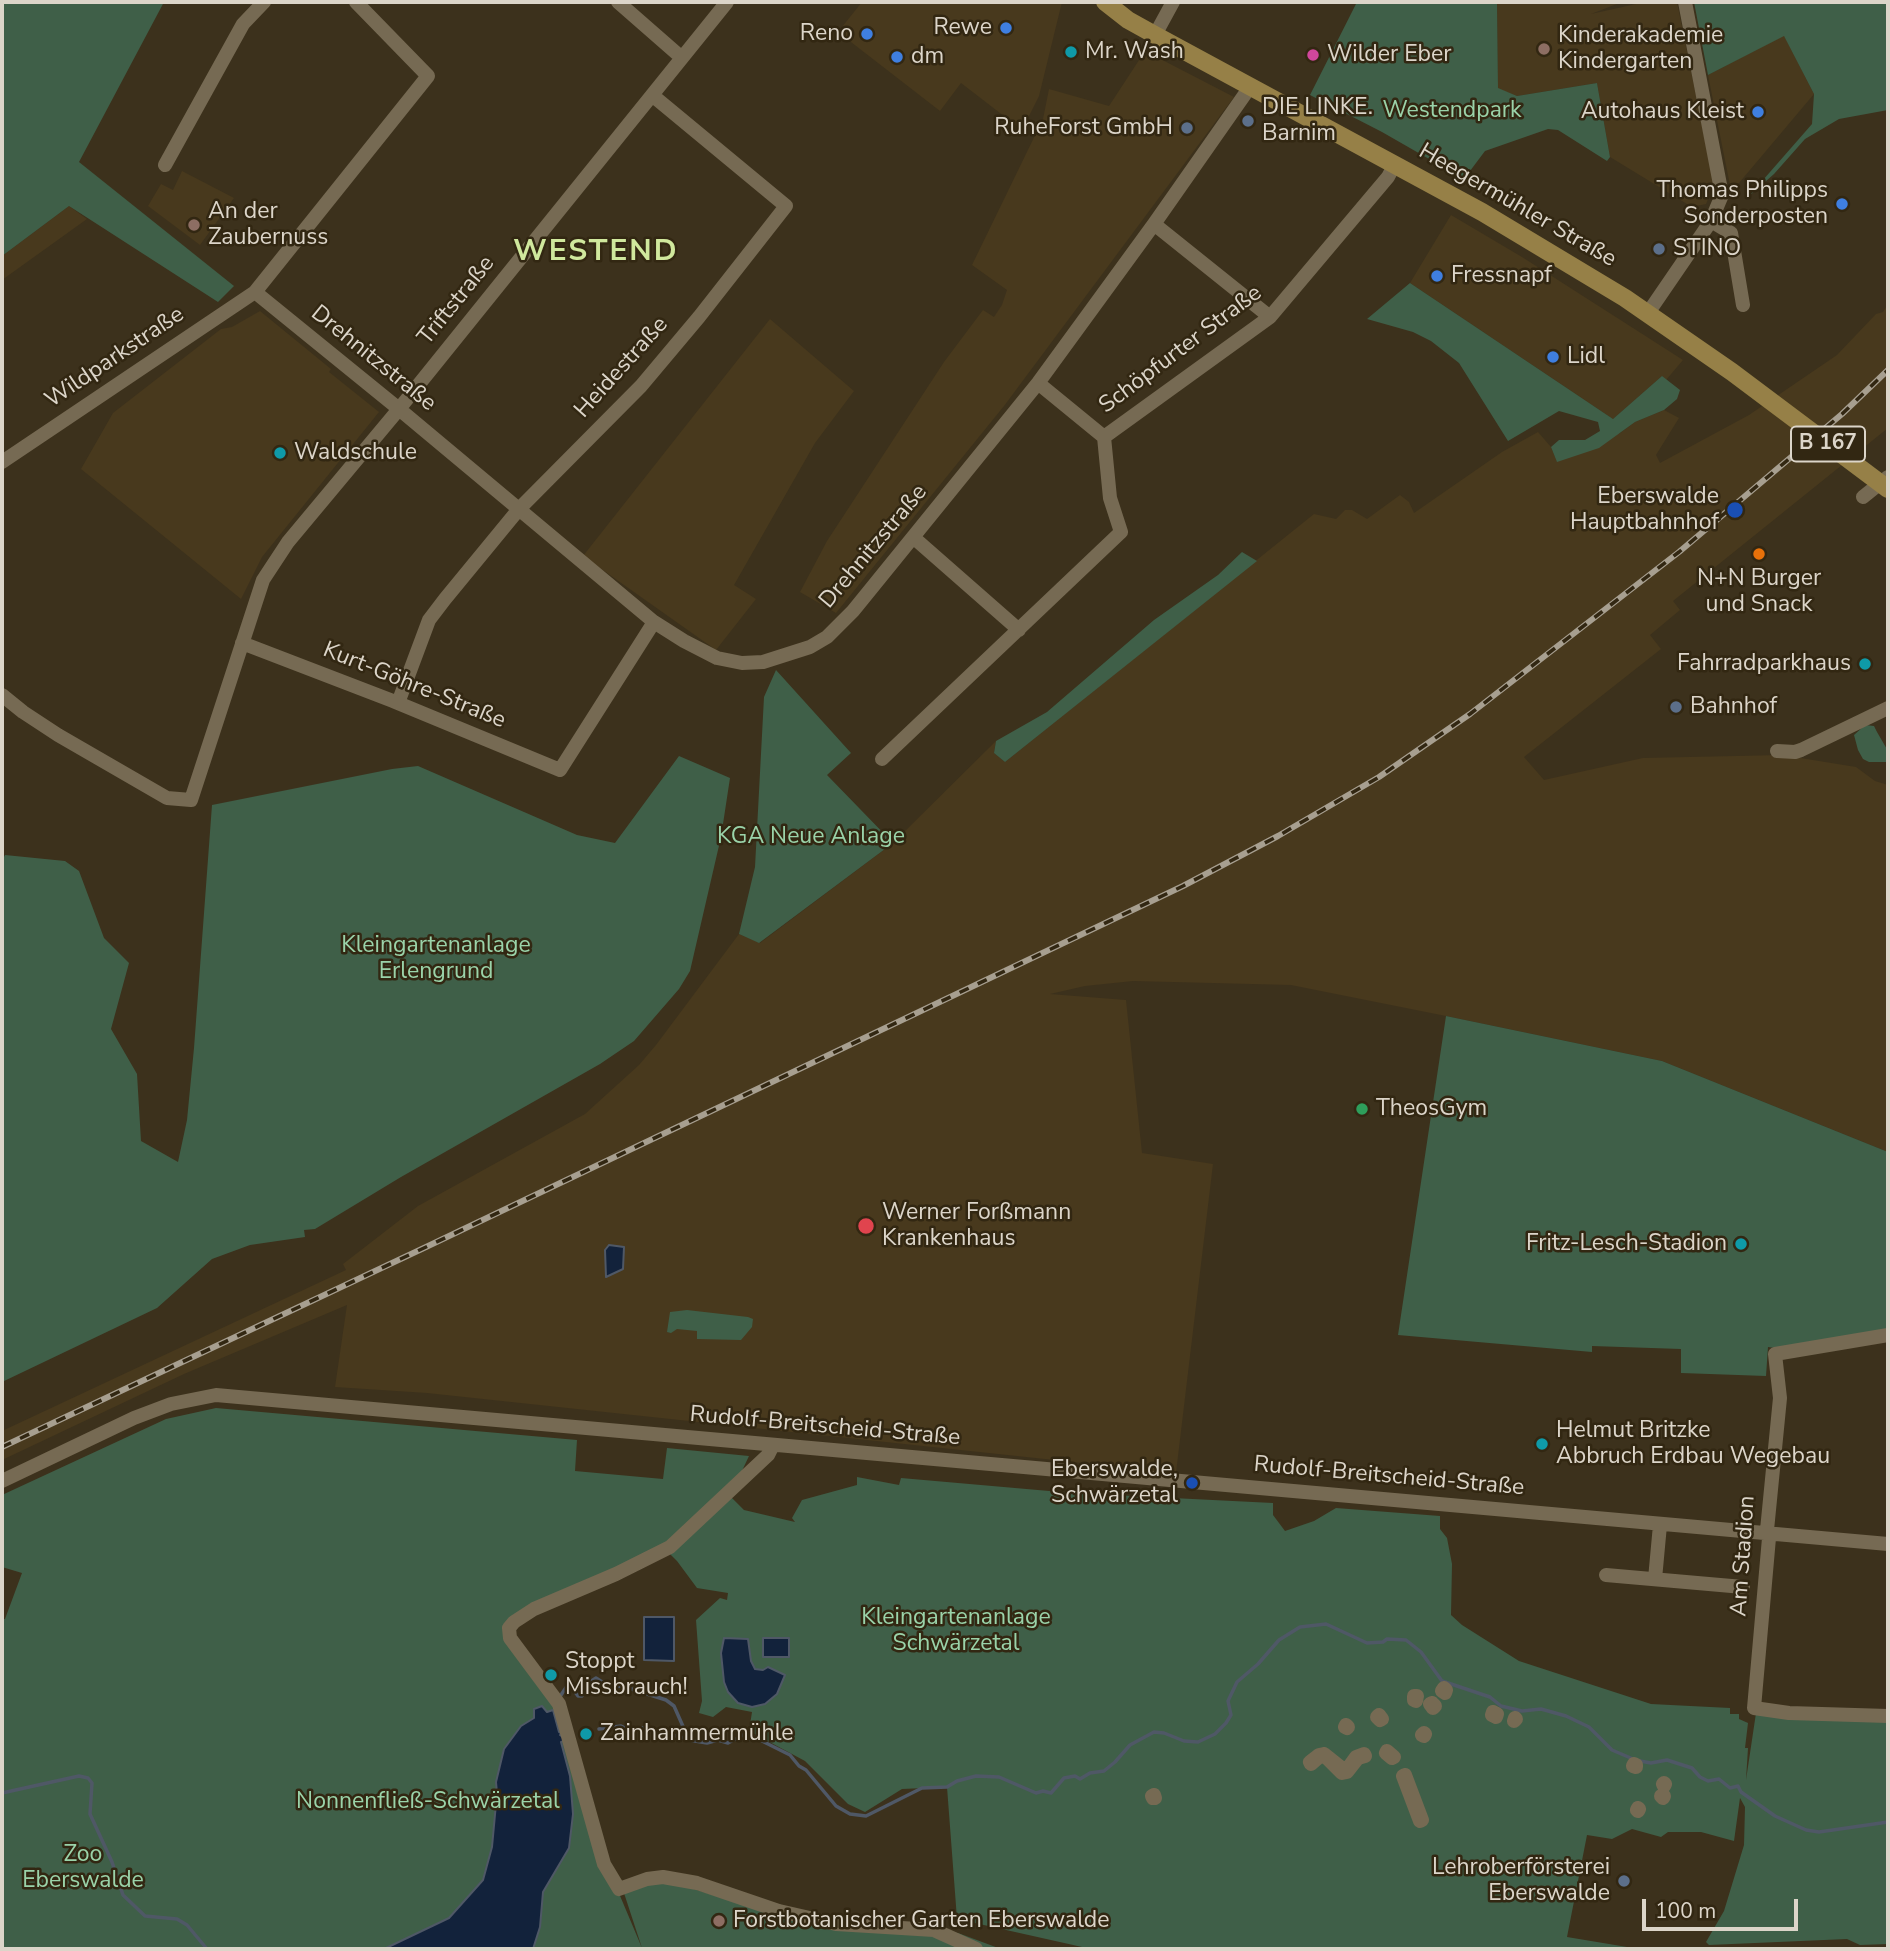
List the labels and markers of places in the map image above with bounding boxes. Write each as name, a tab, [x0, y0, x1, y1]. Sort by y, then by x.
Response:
place label: Rewe	[933, 14, 992, 42]
place label: Reno	[800, 20, 853, 48]
marker: Rewe	[998, 20, 1014, 36]
place label: Kinderakademie Kindergarten	[1558, 22, 1723, 76]
marker: Reno	[859, 26, 875, 42]
place label: Mr. Wash	[1085, 38, 1184, 66]
place label: Wilder Eber	[1327, 41, 1451, 69]
marker: Kinderakademie Kindergarten	[1536, 41, 1552, 57]
place label: dm	[911, 43, 944, 71]
marker: Mr. Wash	[1063, 44, 1079, 60]
marker: Wilder Eber	[1305, 47, 1321, 63]
marker: dm	[889, 49, 905, 65]
place label: DIE LINKE. Barnim	[1262, 94, 1373, 148]
place label: Autohaus Kleist	[1581, 98, 1744, 126]
marker: Autohaus Kleist	[1750, 104, 1766, 120]
marker: DIE LINKE. Barnim	[1240, 113, 1256, 129]
place label: RuheForst GmbH	[994, 114, 1173, 142]
marker: RuheForst GmbH	[1179, 120, 1195, 136]
place label: Thomas Philipps Sonderposten	[1656, 177, 1828, 231]
marker: Thomas Philipps Sonderposten	[1834, 196, 1850, 212]
place label: An der Zaubernuss	[208, 198, 328, 252]
marker: An der Zaubernuss	[186, 217, 202, 233]
place label: STINO	[1673, 235, 1741, 263]
marker: STINO	[1651, 241, 1667, 257]
place label: Fressnapf	[1451, 262, 1552, 290]
marker: Fressnapf	[1429, 268, 1445, 284]
place label: Lidl	[1567, 343, 1605, 371]
marker: Lidl	[1545, 349, 1561, 365]
place label: Waldschule	[294, 439, 417, 467]
marker: Waldschule	[272, 445, 288, 461]
place label: Eberswalde Hauptbahnhof	[1570, 483, 1719, 537]
marker: Eberswalde Hauptbahnhof	[1725, 500, 1745, 520]
marker: N+N Burger und Snack	[1751, 546, 1767, 562]
place label: N+N Burger und Snack	[1697, 565, 1821, 619]
place label: Fahrradparkhaus	[1677, 650, 1851, 678]
marker: Fahrradparkhaus	[1857, 656, 1873, 672]
place label: Bahnhof	[1690, 693, 1777, 721]
marker: Bahnhof	[1668, 699, 1684, 715]
place label: TheosGym	[1376, 1095, 1487, 1123]
marker: TheosGym	[1354, 1101, 1370, 1117]
place label: Werner Forßmann Krankenhaus	[882, 1199, 1071, 1253]
marker: Werner Forßmann Krankenhaus	[856, 1216, 876, 1236]
place label: Fritz-Lesch-Stadion	[1526, 1230, 1727, 1258]
marker: Fritz-Lesch-Stadion	[1733, 1236, 1749, 1252]
place label: Helmut Britzke Abbruch Erdbau Wegebau	[1556, 1417, 1830, 1471]
marker: Helmut Britzke Abbruch Erdbau Wegebau	[1534, 1436, 1550, 1452]
place label: Eberswalde, Schwärzetal	[1051, 1456, 1178, 1510]
marker: Eberswalde, Schwärzetal	[1184, 1475, 1200, 1491]
place label: Stoppt Missbrauch!	[565, 1648, 688, 1702]
marker: Stoppt Missbrauch!	[543, 1667, 559, 1683]
place label: Zainhammermühle	[600, 1720, 794, 1748]
marker: Zainhammermühle	[578, 1726, 594, 1742]
place label: Lehroberförsterei Eberswalde	[1432, 1854, 1610, 1908]
marker: Lehroberförsterei Eberswalde	[1616, 1873, 1632, 1889]
place label: Forstbotanischer Garten Eberswalde	[733, 1907, 1109, 1935]
marker: Forstbotanischer Garten Eberswalde	[711, 1913, 727, 1929]

